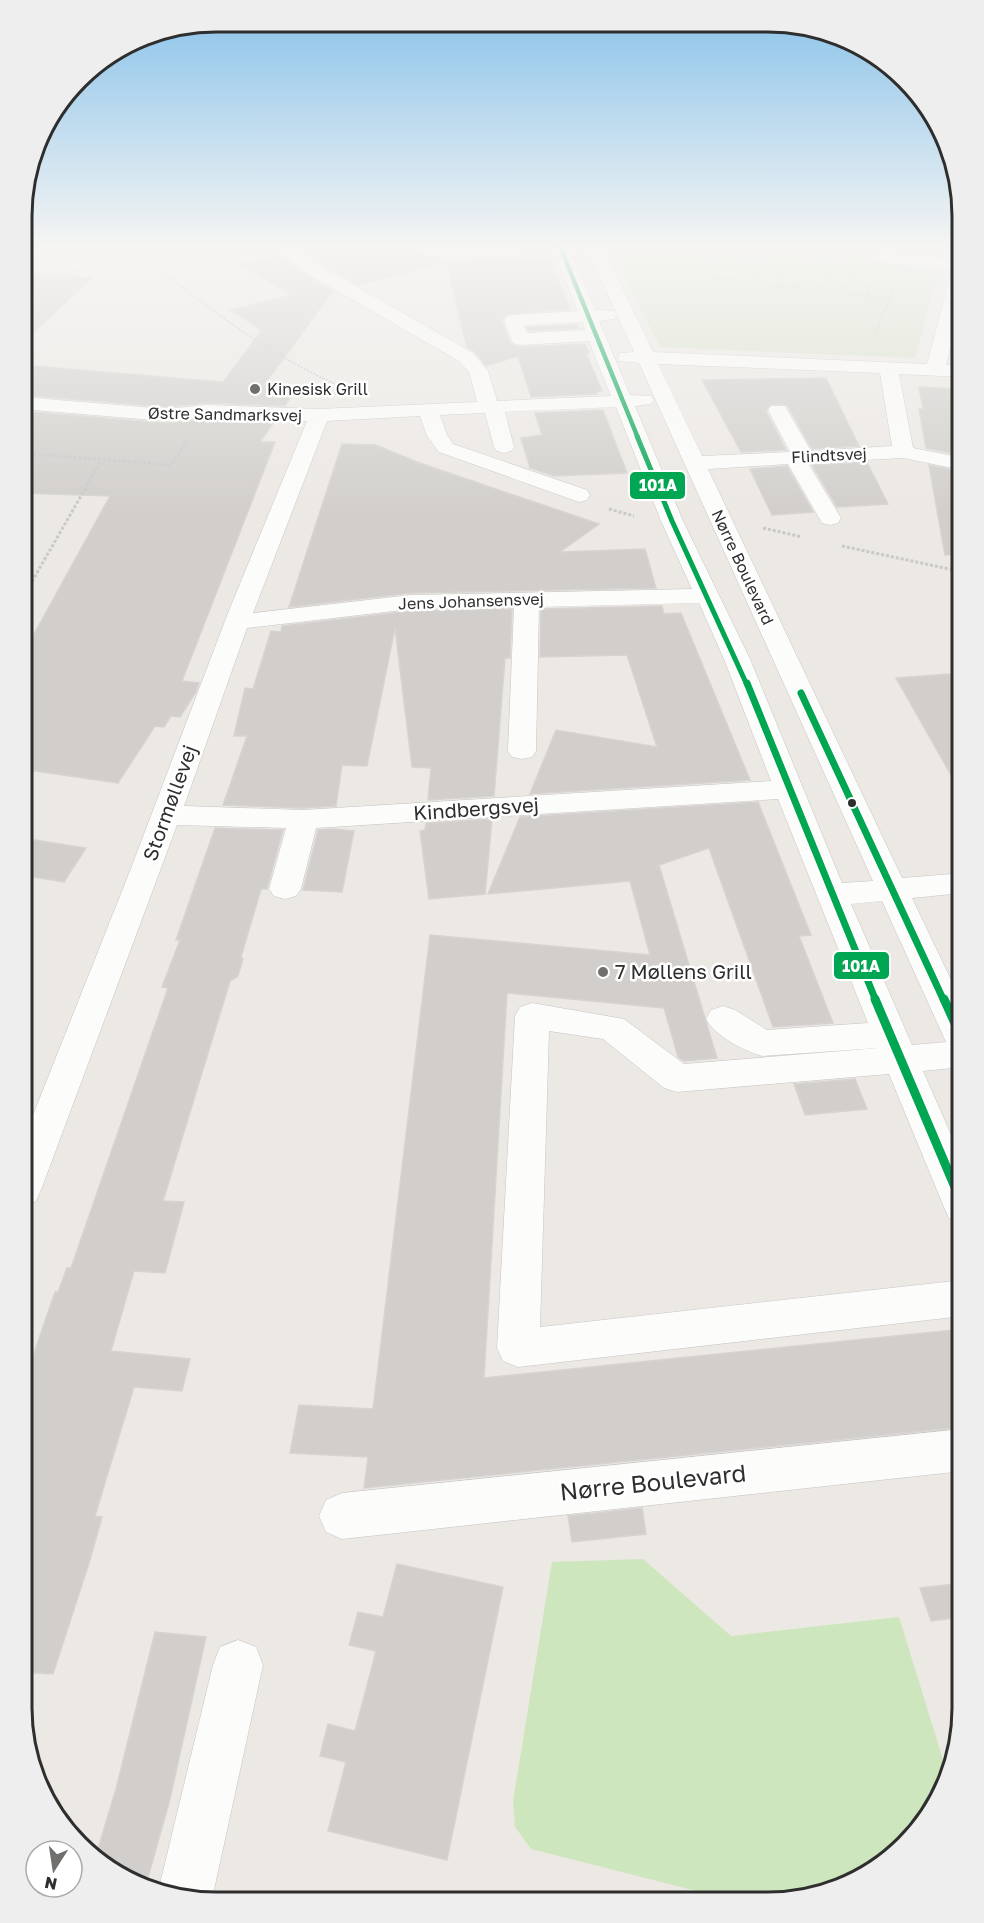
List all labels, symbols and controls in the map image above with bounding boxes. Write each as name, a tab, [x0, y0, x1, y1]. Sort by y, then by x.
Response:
place label: Kinesisk Grill	[267, 379, 368, 399]
marker: Kinesisk Grill	[248, 382, 262, 396]
street label: Østre Sandmarksvej	[148, 403, 302, 425]
street label: Flindtsvej	[791, 443, 867, 467]
line badge: 101A	[629, 471, 686, 500]
text: 101A	[639, 475, 678, 495]
street label: Nørre Boulevard	[708, 506, 778, 628]
street label: Jens Johansensvej	[398, 588, 544, 614]
street label: Stormøllevej	[137, 741, 201, 864]
street label: Kindbergsvej	[412, 792, 540, 824]
unlabelled marker	[846, 797, 858, 809]
line badge: 101A	[833, 951, 890, 980]
text: 101A	[842, 956, 881, 976]
place label: 7 Møllens Grill	[615, 959, 752, 983]
marker: 7 Møllens Grill	[596, 965, 610, 979]
street label: Nørre Boulevard	[558, 1457, 747, 1506]
north arrow	[24, 1839, 84, 1899]
text: N	[43, 1873, 59, 1895]

